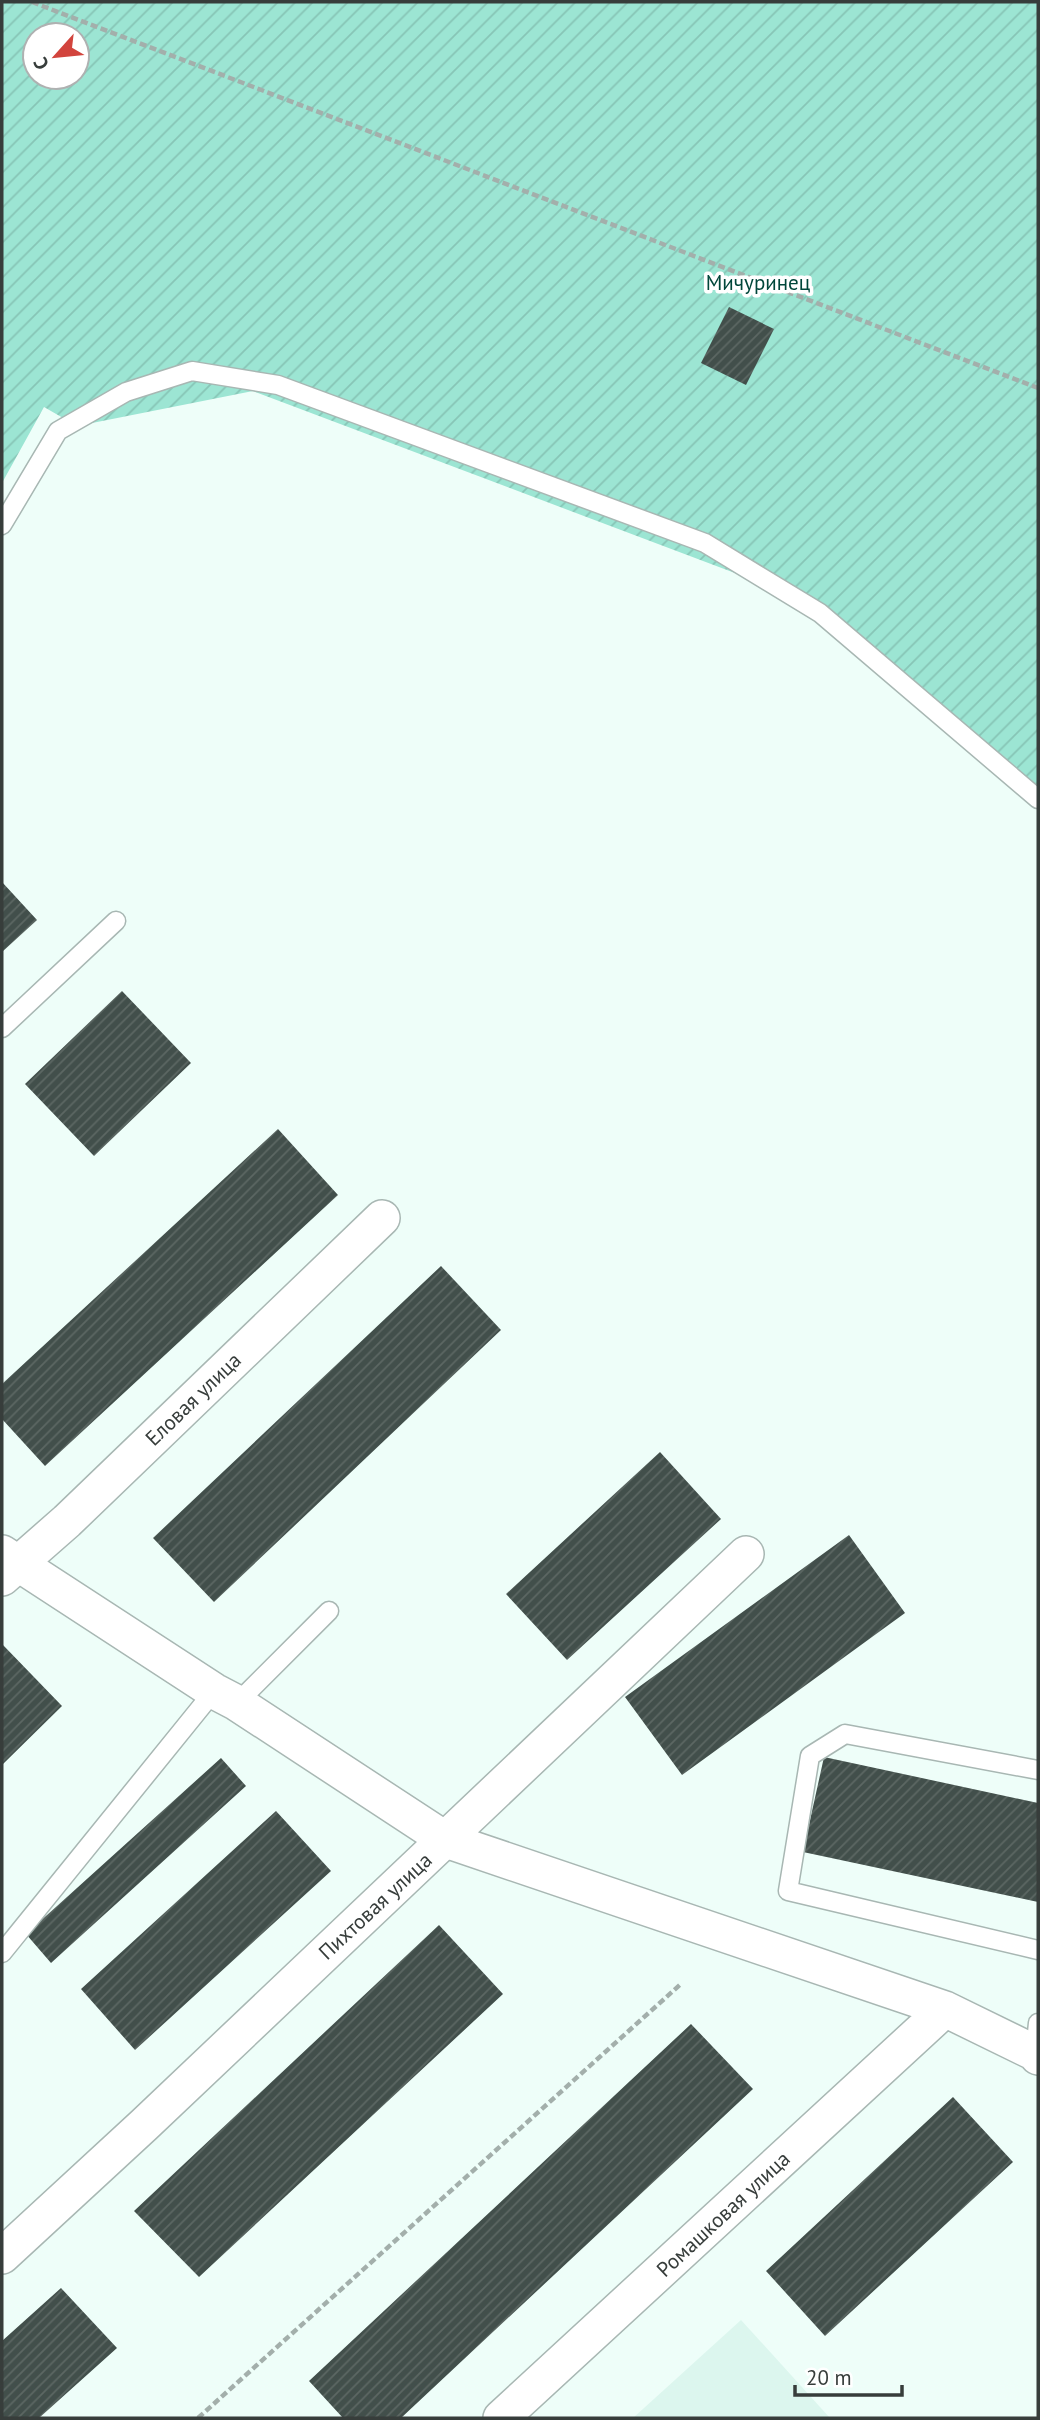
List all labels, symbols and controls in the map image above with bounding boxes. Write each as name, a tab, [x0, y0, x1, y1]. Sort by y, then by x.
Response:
north arrow	[21, 21, 91, 91]
text: С	[28, 53, 54, 74]
park label: Мичуринец	[706, 269, 811, 296]
street label: Еловая улица	[139, 1347, 247, 1451]
street label: Пихтовая улица	[313, 1847, 437, 1965]
street label: Ромашковая улица	[651, 2145, 795, 2283]
scale bar	[795, 2354, 902, 2398]
text: 20 m	[806, 2364, 852, 2391]

